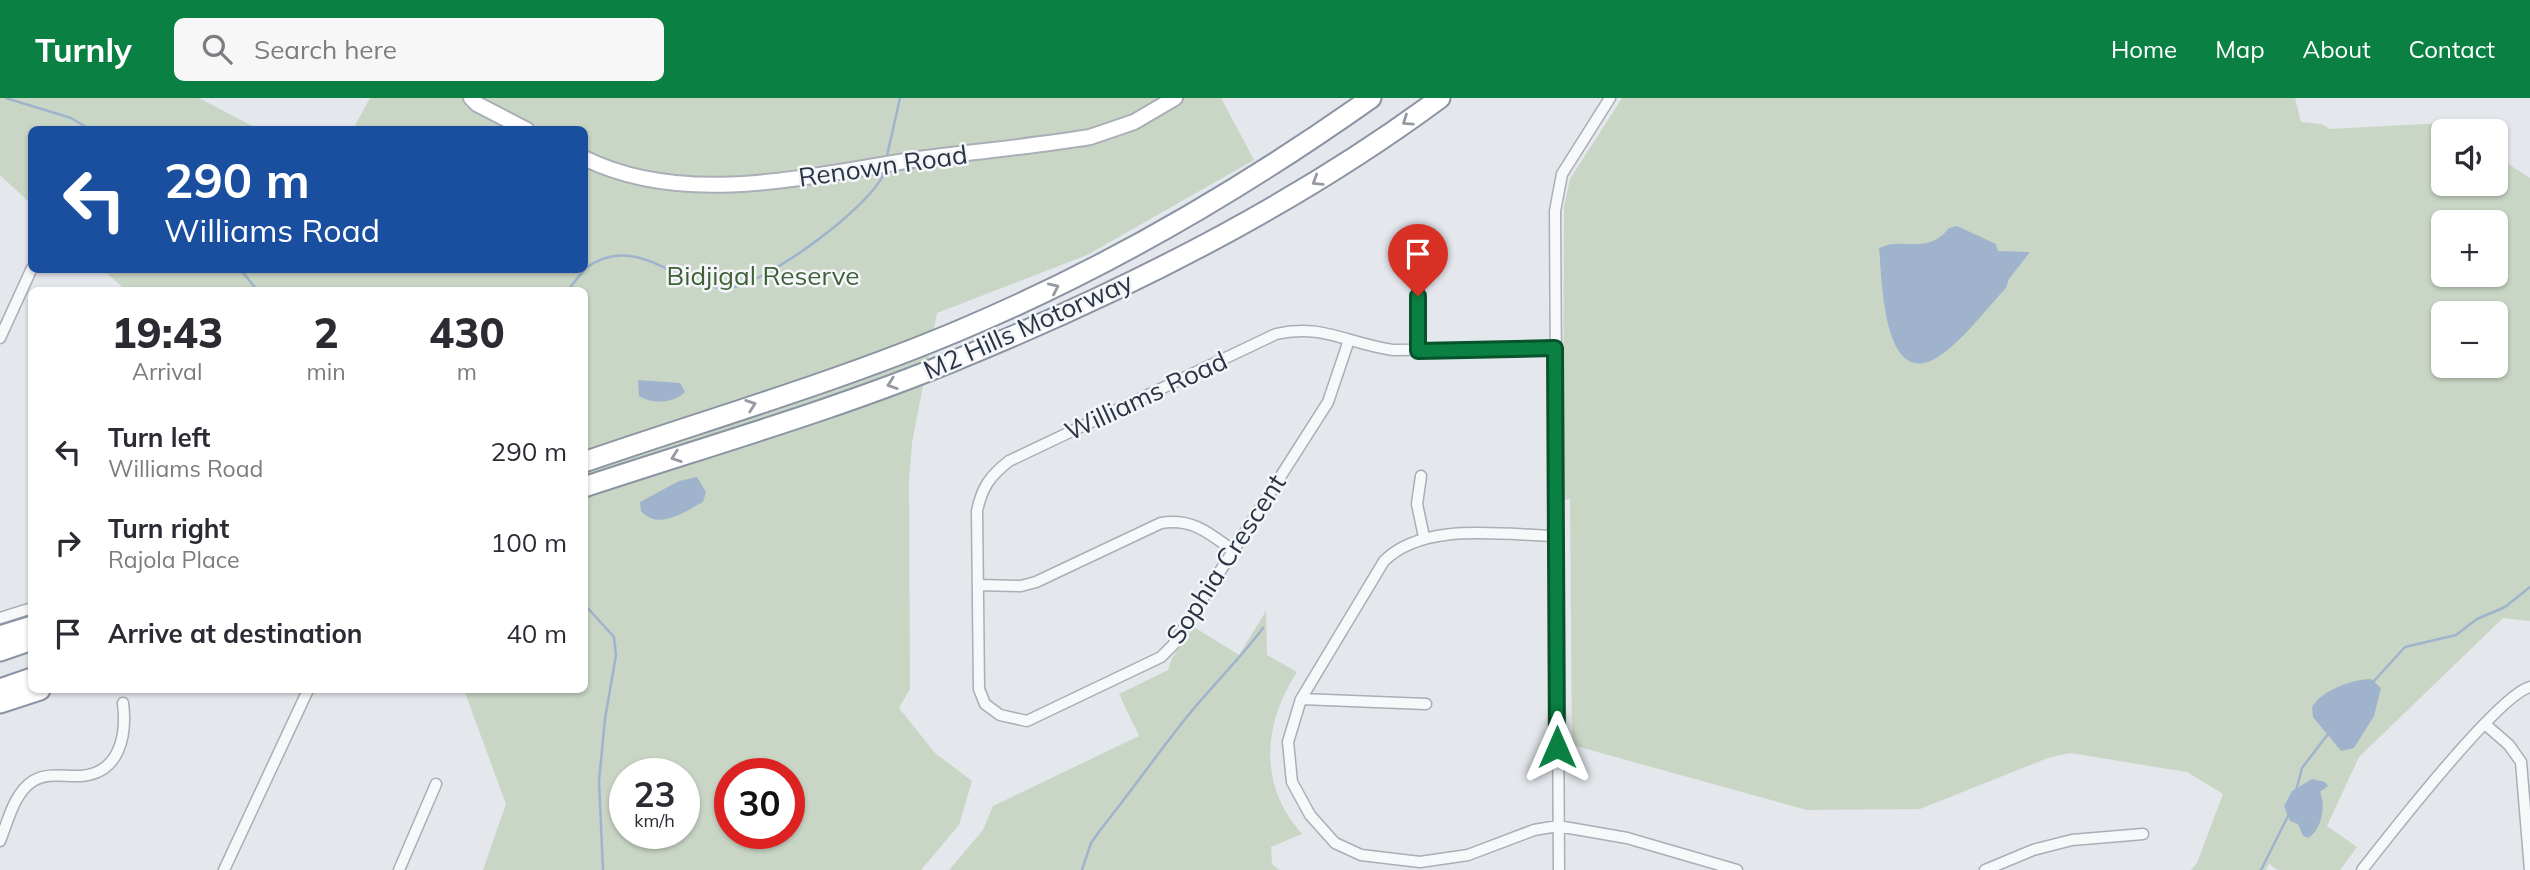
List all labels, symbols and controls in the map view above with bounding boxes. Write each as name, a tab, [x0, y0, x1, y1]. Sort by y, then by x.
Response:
search box	[174, 18, 664, 81]
text: Turnly	[35, 29, 132, 70]
icon: search	[198, 30, 236, 68]
text: Search here	[254, 33, 397, 66]
text: Home	[2111, 34, 2177, 64]
text: Map	[2215, 34, 2265, 64]
text: About	[2303, 34, 2371, 64]
text: Contact	[2409, 34, 2495, 64]
one-way arrow	[1402, 113, 1415, 126]
map controls	[2431, 119, 2508, 378]
button: sound	[2431, 119, 2508, 196]
street label: Renown Road	[796, 137, 969, 194]
text: 290 m	[164, 149, 310, 210]
icon: left	[49, 154, 140, 245]
one-way arrow	[1312, 172, 1325, 185]
text: Williams Road	[164, 210, 380, 250]
button: +	[2431, 210, 2508, 287]
pin	[1388, 224, 1448, 296]
icon: arrive	[1399, 235, 1437, 273]
park label: Bidjigal Reserve	[667, 259, 859, 292]
street label: M2 Hills Motorway	[918, 265, 1138, 386]
one-way arrow	[1047, 282, 1059, 296]
button: −	[2431, 301, 2508, 378]
text: 19:43	[111, 306, 223, 359]
text: 2	[313, 306, 339, 359]
text: 430	[429, 306, 505, 359]
street label: Williams Road	[1059, 344, 1232, 448]
text: Arrival	[132, 357, 202, 386]
text: min	[306, 357, 346, 386]
text: m	[457, 357, 477, 386]
one-way arrow	[886, 376, 898, 390]
one-way arrow	[744, 399, 757, 413]
text: Turn left	[108, 421, 210, 454]
icon: left	[49, 433, 87, 471]
text: 290 m	[491, 435, 567, 468]
one-way arrow	[671, 449, 683, 463]
text: Williams Road	[108, 454, 263, 483]
street label: Sophia Crescent	[1158, 468, 1293, 650]
text: Turn right	[108, 512, 229, 545]
icon: right	[49, 524, 87, 562]
text: 100 m	[491, 526, 567, 559]
text: Rajola Place	[108, 545, 239, 574]
icon: arrive	[49, 615, 87, 653]
text: Arrive at destination	[108, 617, 363, 650]
text: 40 m	[506, 617, 567, 650]
position arrow	[1520, 710, 1594, 784]
speed limit sign: 30	[714, 758, 805, 849]
text: 23	[633, 772, 676, 816]
text: km/h	[634, 809, 675, 832]

